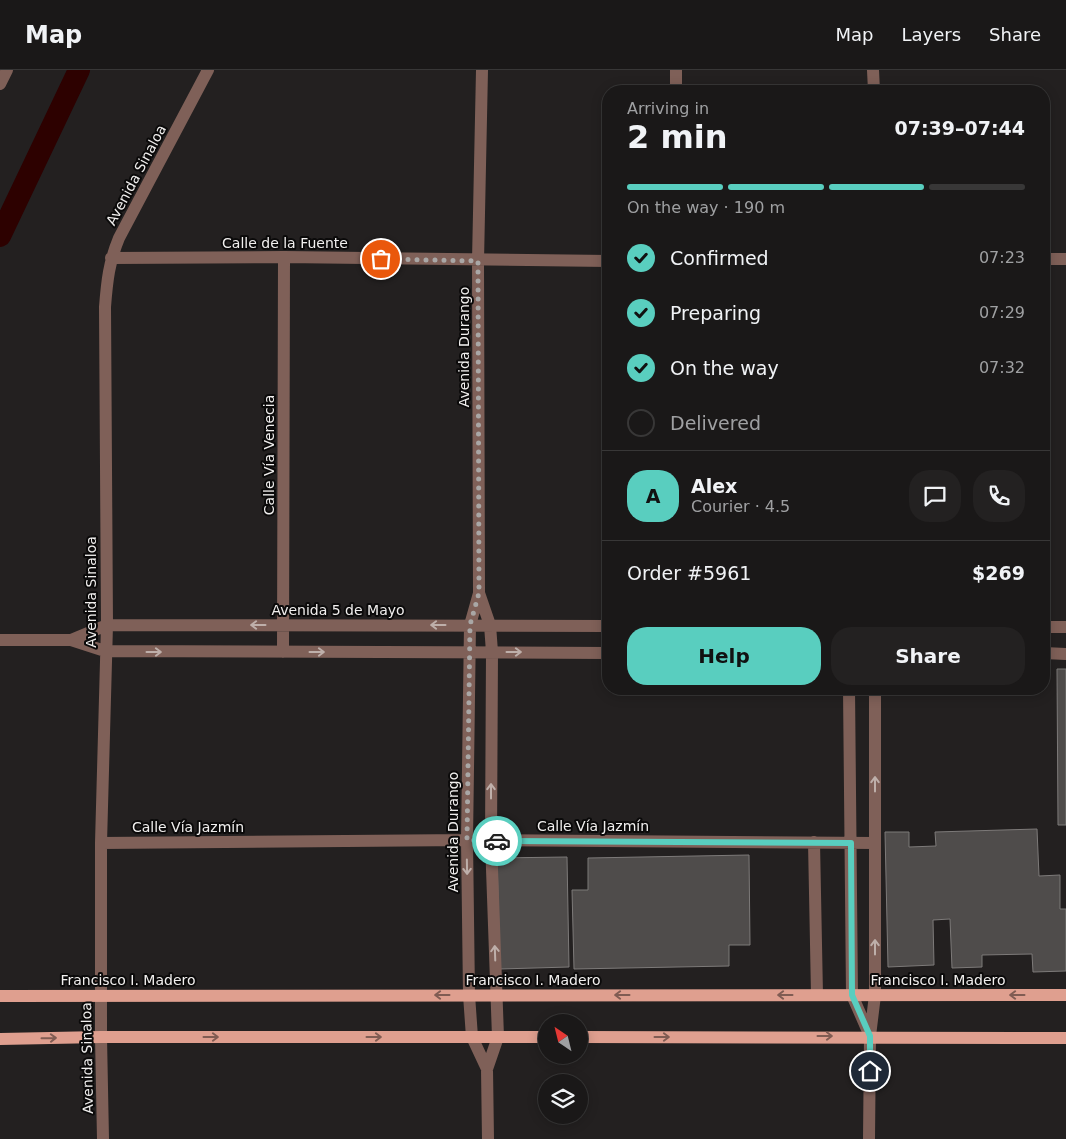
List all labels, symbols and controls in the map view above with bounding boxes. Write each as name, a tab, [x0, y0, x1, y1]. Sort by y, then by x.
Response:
text: Map	[25, 21, 82, 49]
text: Map	[835, 24, 873, 45]
text: Layers	[901, 24, 961, 45]
text: Share	[989, 24, 1041, 45]
text: Arriving in	[627, 99, 709, 118]
text: 07:39–07:44	[895, 117, 1025, 139]
text: 2 min	[627, 118, 728, 156]
street label: Avenida Sinaloa	[103, 122, 169, 228]
text: On the way · 190 m	[627, 198, 785, 217]
street label: Calle de la Fuente	[222, 235, 348, 251]
pin	[360, 238, 402, 280]
icon: check	[627, 244, 655, 272]
icon: bag	[367, 245, 395, 273]
text: Confirmed	[670, 247, 769, 269]
text: 07:23	[979, 248, 1025, 267]
street label: Avenida Durango	[456, 287, 472, 407]
icon: check	[627, 299, 655, 327]
text: Preparing	[670, 302, 761, 324]
text: 07:29	[979, 303, 1025, 322]
icon: check	[627, 354, 655, 382]
text: On the way	[670, 357, 779, 379]
text: 07:32	[979, 358, 1025, 377]
street label: Calle Vía Venecia	[261, 395, 277, 515]
text: Delivered	[670, 412, 761, 434]
button: chat	[909, 470, 961, 522]
button: phone	[973, 470, 1025, 522]
text: Alex	[691, 475, 737, 497]
text: A	[646, 485, 660, 507]
text: Courier · 4.5	[691, 497, 790, 516]
street label: Avenida Sinaloa	[83, 536, 99, 648]
text: Order #5961	[627, 562, 751, 584]
text: $269	[972, 562, 1025, 584]
street label: Avenida 5 de Mayo	[271, 602, 405, 618]
one-way arrow	[250, 620, 266, 630]
one-way arrow	[430, 620, 446, 630]
button: Help	[627, 627, 821, 685]
button: Share	[831, 627, 1025, 685]
one-way arrow	[146, 647, 162, 657]
one-way arrow	[308, 647, 324, 657]
one-way arrow	[506, 647, 522, 657]
street label: Avenida Durango	[445, 772, 461, 892]
one-way arrow	[870, 776, 880, 792]
one-way arrow	[486, 783, 496, 799]
courier	[472, 816, 522, 866]
street label: Calle Vía Jazmín	[537, 818, 649, 834]
street label: Calle Vía Jazmín	[132, 819, 244, 835]
icon: car	[483, 827, 511, 855]
one-way arrow	[462, 858, 472, 874]
one-way arrow	[870, 939, 880, 955]
one-way arrow	[490, 945, 500, 962]
street label: Francisco I. Madero	[60, 972, 196, 988]
street label: Francisco I. Madero	[465, 972, 601, 988]
street label: Francisco I. Madero	[870, 972, 1006, 988]
one-way arrow	[435, 990, 451, 1000]
one-way arrow	[615, 990, 631, 1000]
one-way arrow	[777, 990, 794, 1000]
one-way arrow	[1010, 990, 1026, 1000]
street label: Avenida Sinaloa	[78, 1002, 96, 1114]
north arrow	[538, 1014, 588, 1064]
map controls	[538, 1014, 588, 1124]
one-way arrow	[816, 1031, 833, 1041]
one-way arrow	[202, 1032, 219, 1042]
one-way arrow	[365, 1032, 381, 1042]
one-way arrow	[654, 1032, 670, 1042]
one-way arrow	[40, 1033, 56, 1043]
pin	[849, 1050, 891, 1092]
icon: home	[856, 1057, 884, 1085]
button: layers	[538, 1074, 588, 1124]

